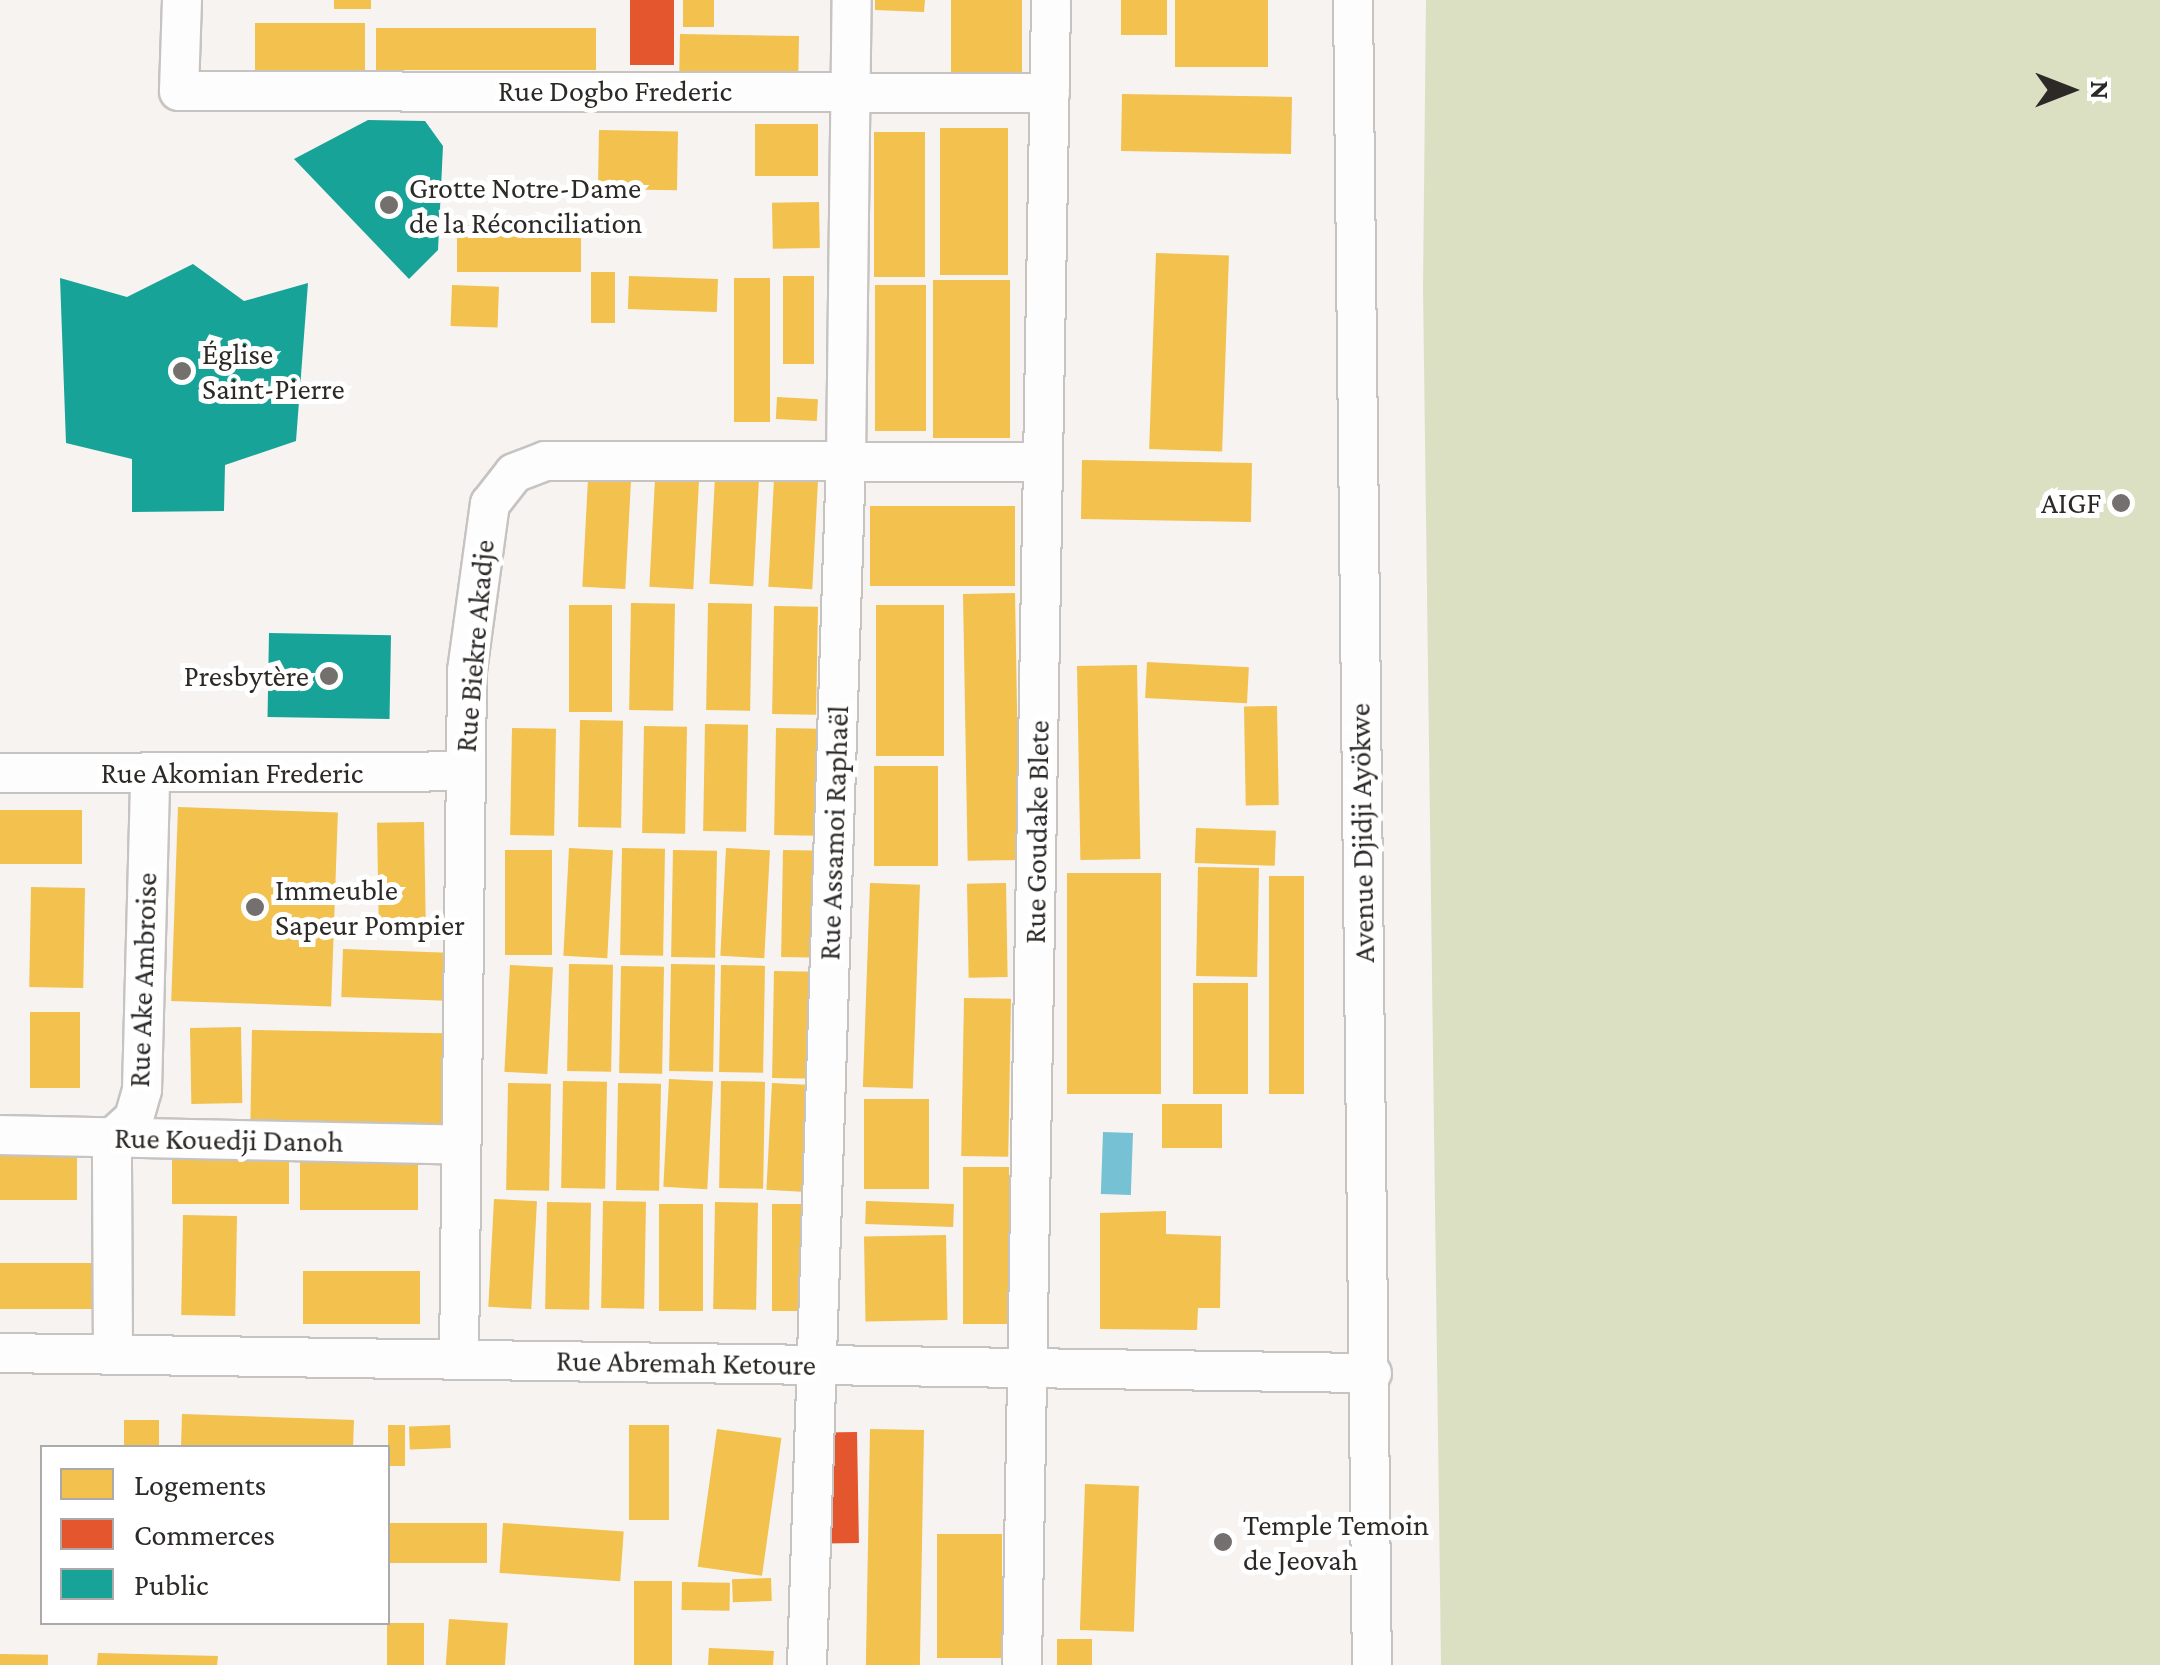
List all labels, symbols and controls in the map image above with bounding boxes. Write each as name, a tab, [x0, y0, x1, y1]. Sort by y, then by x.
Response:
north arrow	[2020, 40, 2120, 140]
street label: Rue Dogbo Frederic	[498, 73, 732, 109]
text: N	[2085, 80, 2116, 100]
place label: Grotte Notre-Dame de la Réconciliation	[409, 170, 642, 240]
marker: Grotte Notre-Dame de la Réconciliation	[378, 194, 400, 216]
place label: Église Saint-Pierre	[202, 336, 345, 406]
marker: Église Saint-Pierre	[171, 360, 193, 382]
place label: AIGF	[2041, 485, 2101, 521]
marker: AIGF	[2110, 492, 2132, 514]
street label: Rue Biekre Akadje	[448, 538, 502, 754]
place label: Presbytère	[184, 658, 309, 694]
marker: Presbytère	[318, 665, 340, 687]
street label: Avenue Djidji Ayökwe	[1342, 703, 1382, 963]
street label: Rue Assamoi Raphaël	[812, 705, 856, 961]
street label: Rue Goudake Blete	[1017, 720, 1057, 944]
street label: Rue Akomian Frederic	[101, 755, 363, 791]
street label: Rue Ake Ambroise	[121, 872, 165, 1088]
place label: Immeuble Sapeur Pompier	[275, 872, 465, 942]
marker: Immeuble Sapeur Pompier	[244, 896, 266, 918]
street label: Rue Kouedji Danoh	[114, 1120, 344, 1160]
street label: Rue Abremah Ketoure	[556, 1343, 816, 1383]
legend	[40, 1445, 390, 1625]
text: Logements	[134, 1468, 266, 1501]
place label: Temple Temoin de Jeovah	[1243, 1507, 1429, 1578]
text: Commerces	[134, 1518, 275, 1551]
marker: Temple Temoin de Jeovah	[1212, 1531, 1234, 1553]
text: Public	[134, 1568, 209, 1601]

